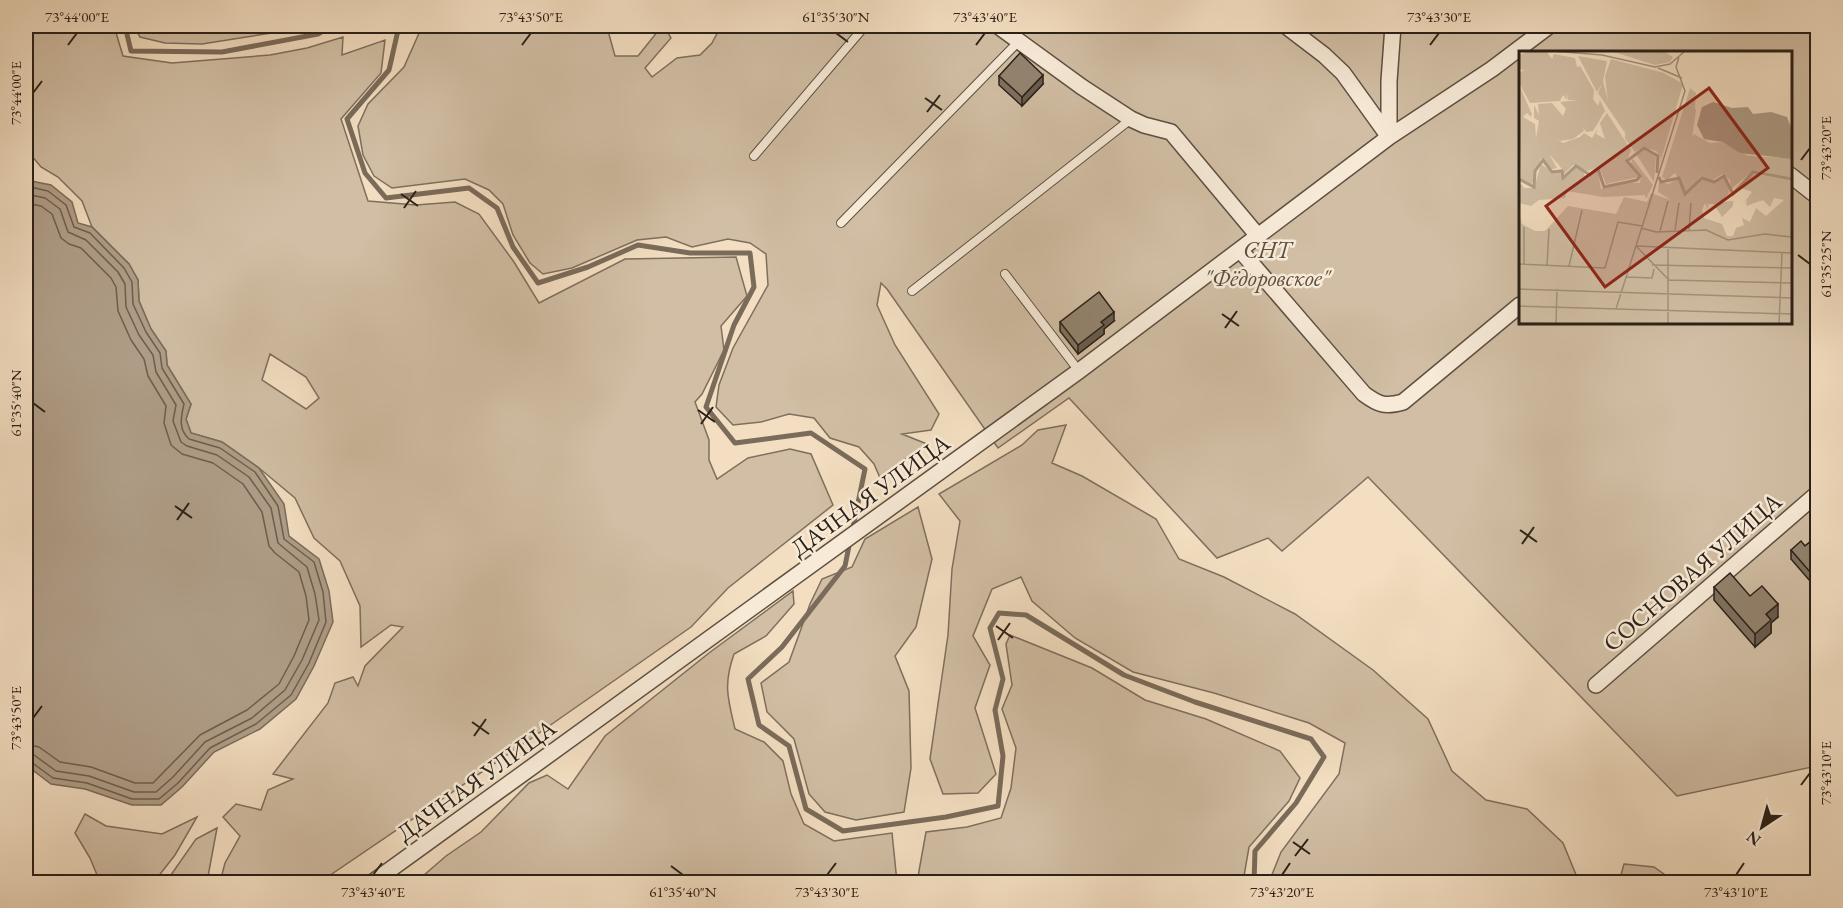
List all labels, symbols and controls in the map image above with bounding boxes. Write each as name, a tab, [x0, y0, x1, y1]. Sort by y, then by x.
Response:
text: 73°44'00"E	[45, 7, 110, 26]
text: 73°43'50"E	[499, 7, 564, 26]
text: 61°35'30"N	[802, 7, 870, 26]
text: 73°43'40"E	[953, 7, 1018, 26]
text: 73°43'30"E	[1407, 7, 1472, 26]
inset map	[1519, 51, 1792, 324]
text: 73°44'00"E	[6, 60, 25, 125]
text: 73°43'20"E	[1816, 115, 1835, 180]
text: 61°35'25"N	[1816, 230, 1835, 298]
park label: СНТ "Фёдоровское"	[1204, 234, 1332, 293]
text: 61°35'40"N	[6, 369, 25, 437]
street label: ДАЧНАЯ УЛИЦА	[784, 427, 956, 563]
street label: СОСНОВАЯ УЛИЦА	[1596, 486, 1788, 658]
text: 73°43'50"E	[6, 685, 25, 750]
street label: ДАЧНАЯ УЛИЦА	[390, 712, 562, 848]
text: 73°43'10"E	[1816, 740, 1835, 805]
north arrow	[1732, 797, 1792, 857]
text: N	[1742, 826, 1765, 851]
text: 73°43'40"E	[341, 882, 406, 901]
text: 61°35'40"N	[649, 882, 717, 901]
text: 73°43'30"E	[795, 882, 860, 901]
text: 73°43'20"E	[1250, 882, 1315, 901]
text: 73°43'10"E	[1704, 882, 1769, 901]

